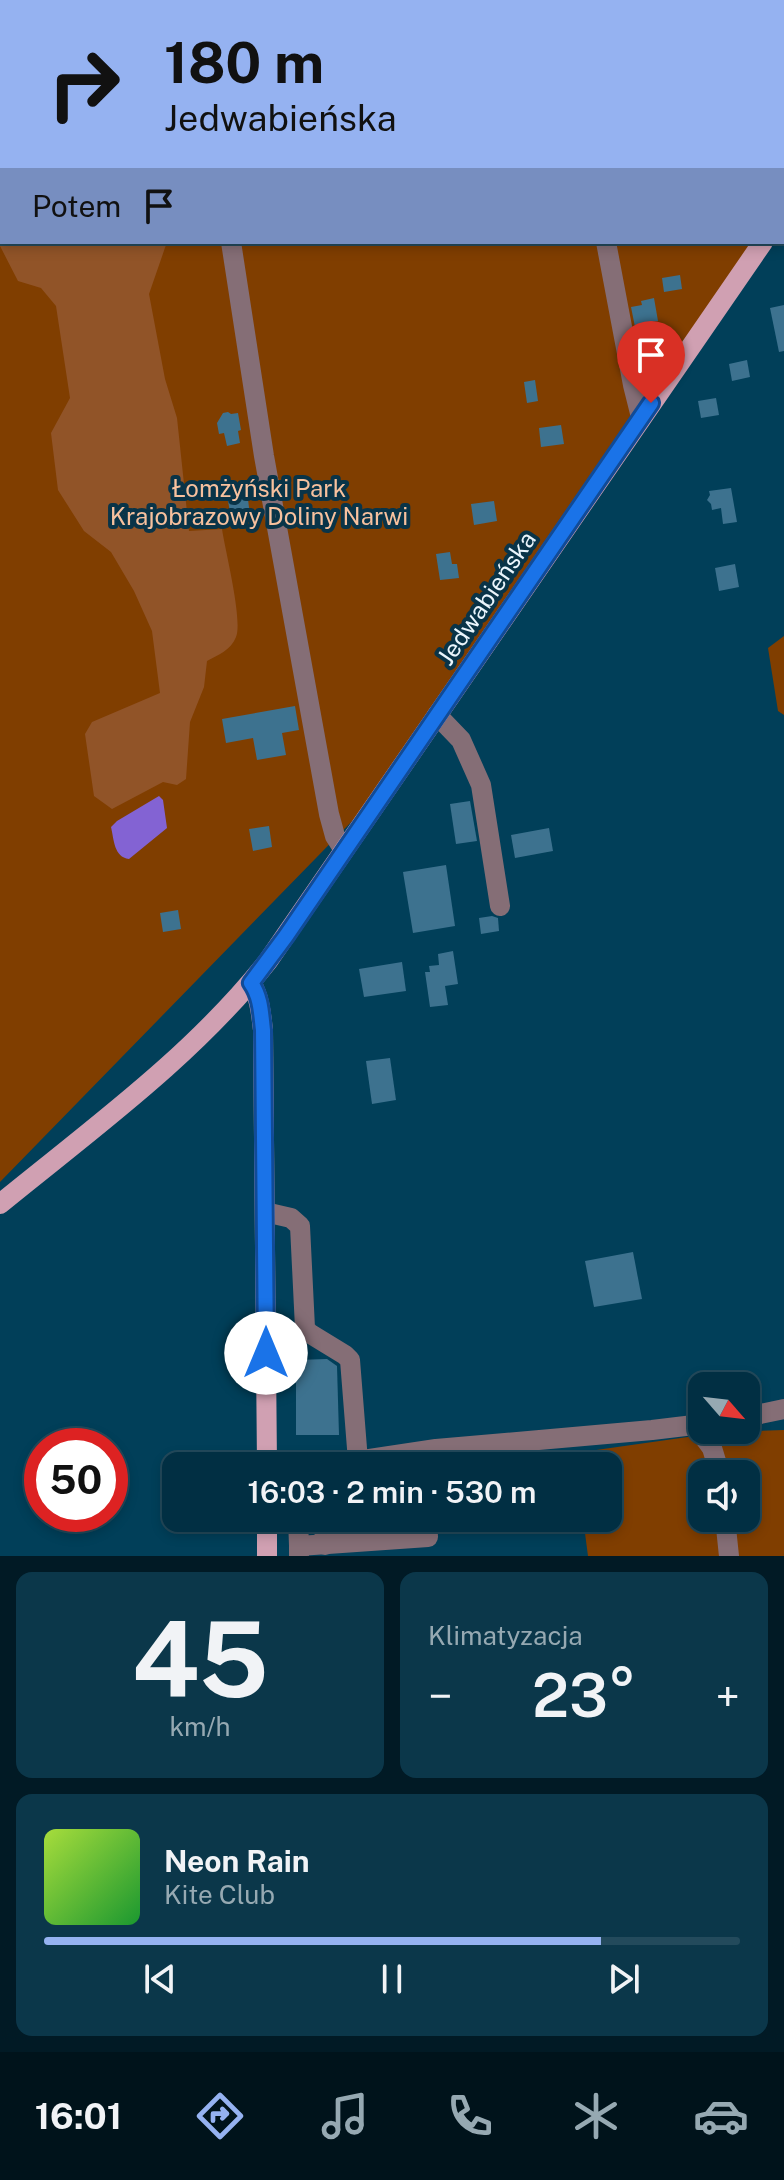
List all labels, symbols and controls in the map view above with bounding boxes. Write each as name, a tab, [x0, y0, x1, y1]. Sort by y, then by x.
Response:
text: 180 m	[164, 30, 324, 96]
icon: right	[32, 32, 136, 136]
text: Jedwabieńska	[164, 97, 397, 139]
icon: arrive	[137, 184, 181, 228]
text: Potem	[32, 188, 121, 224]
pin	[617, 321, 685, 403]
icon: arrive	[629, 333, 673, 377]
park label: Łomżyński Park Krajobrazowy Doliny Narwi	[110, 474, 408, 530]
street label: Jedwabieńska	[431, 526, 541, 670]
position arrow	[224, 1311, 308, 1395]
north arrow	[688, 1372, 760, 1444]
map controls	[688, 1372, 760, 1532]
speed limit sign: 50	[24, 1428, 128, 1532]
button: sound	[688, 1460, 760, 1532]
text: 16:03 · 2 min · 530 m	[248, 1474, 536, 1510]
text: 45	[131, 1598, 269, 1720]
text: Klimatyzacja	[428, 1620, 583, 1651]
text: 23°	[532, 1660, 636, 1731]
text: −	[428, 1670, 452, 1722]
text: +	[716, 1670, 740, 1722]
text: km/h	[169, 1711, 231, 1742]
text: Neon Rain	[164, 1843, 310, 1879]
text: Kite Club	[164, 1879, 275, 1910]
icon: previous	[138, 1957, 182, 2001]
icon: pause	[370, 1957, 414, 2001]
icon: next	[602, 1957, 646, 2001]
icon: directions	[192, 2088, 248, 2144]
icon: music	[317, 2088, 373, 2144]
icon: phone	[442, 2088, 498, 2144]
icon: climate	[568, 2088, 624, 2144]
icon: car	[693, 2088, 749, 2144]
text: 16:01	[35, 2095, 122, 2137]

